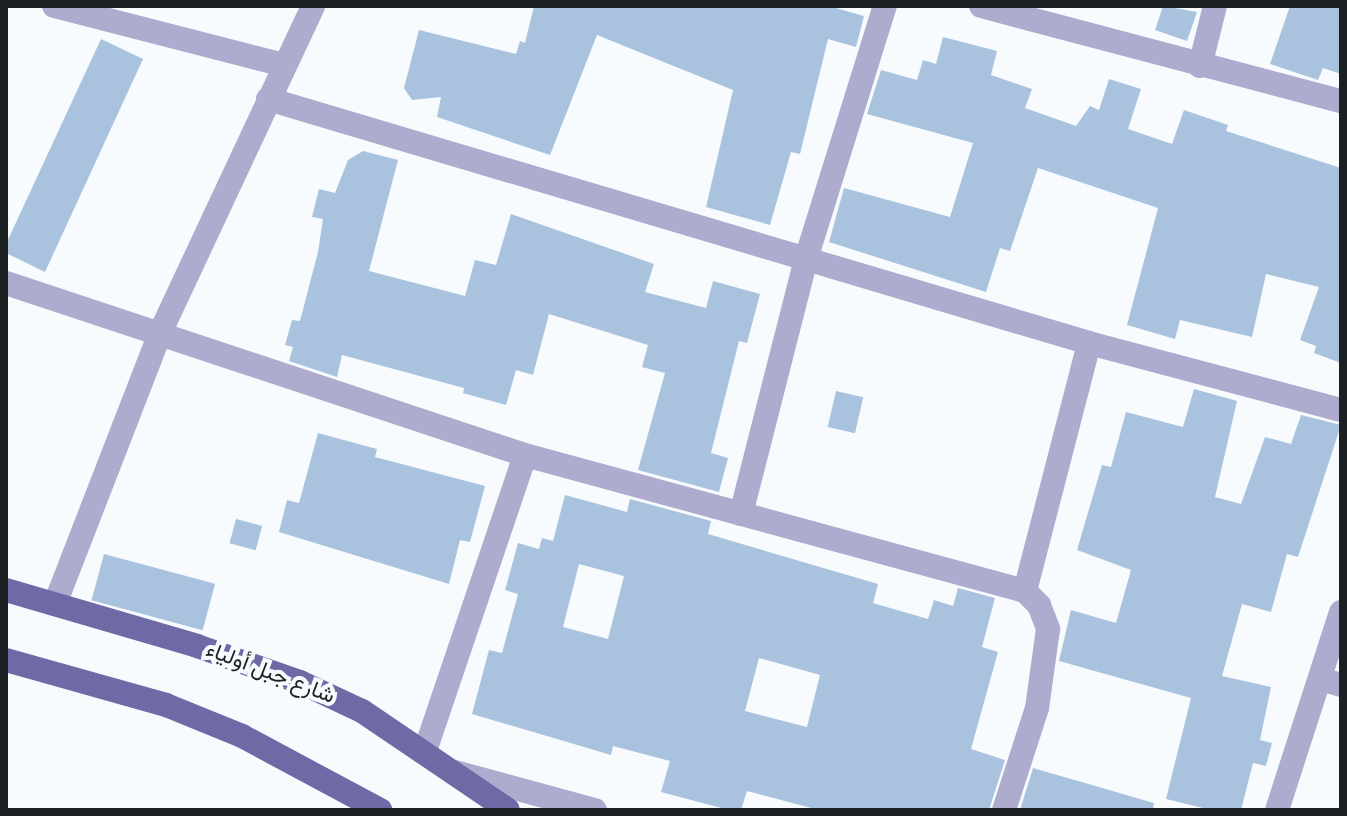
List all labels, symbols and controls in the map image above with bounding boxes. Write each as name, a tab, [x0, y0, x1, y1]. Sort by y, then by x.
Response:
street label: شارع جبل أولياء	[202, 637, 338, 711]

